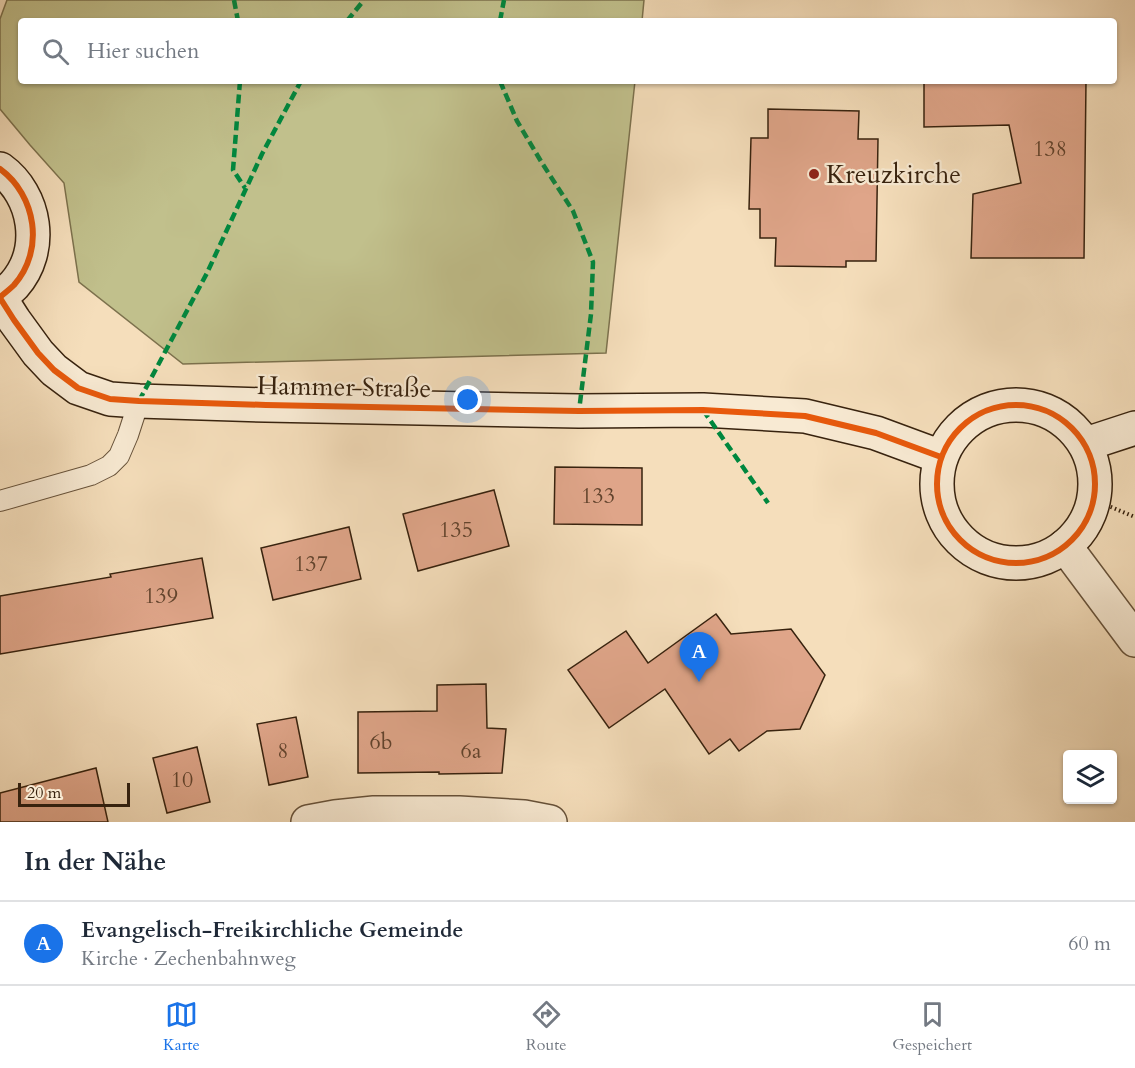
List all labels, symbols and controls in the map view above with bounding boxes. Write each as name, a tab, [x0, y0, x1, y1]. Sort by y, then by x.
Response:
search box	[18, 18, 1117, 84]
icon: search	[39, 35, 72, 68]
text: Hier suchen	[87, 36, 200, 66]
house number: 138	[1033, 134, 1067, 164]
place label: Kreuzkirche	[826, 157, 961, 192]
marker: Kreuzkirche	[807, 167, 821, 181]
street label: Hammer Straße	[256, 368, 432, 406]
your location	[453, 385, 482, 414]
house number: 133	[581, 481, 615, 511]
house number: 135	[439, 515, 473, 545]
house number: 137	[294, 549, 328, 579]
house number: 139	[144, 581, 178, 611]
pin: A	[680, 632, 718, 682]
house number: 6b	[369, 727, 393, 757]
house number: 8	[277, 736, 289, 766]
house number: 6a	[461, 736, 482, 766]
map controls	[1063, 750, 1117, 804]
button: layers	[1063, 750, 1117, 804]
house number: 10	[171, 765, 193, 795]
scale bar	[18, 780, 130, 808]
text: 20 m	[27, 782, 61, 804]
text: In der Nähe	[24, 844, 166, 879]
text: Evangelisch-Freikirchliche Gemeinde	[81, 915, 464, 945]
text: A	[36, 930, 51, 957]
text: 60 m	[1068, 930, 1111, 957]
text: Kirche · Zechenbahnweg	[81, 945, 296, 972]
tab: Karte	[163, 998, 200, 1056]
tab: Route	[526, 998, 567, 1056]
tab: Gespeichert	[892, 998, 972, 1056]

